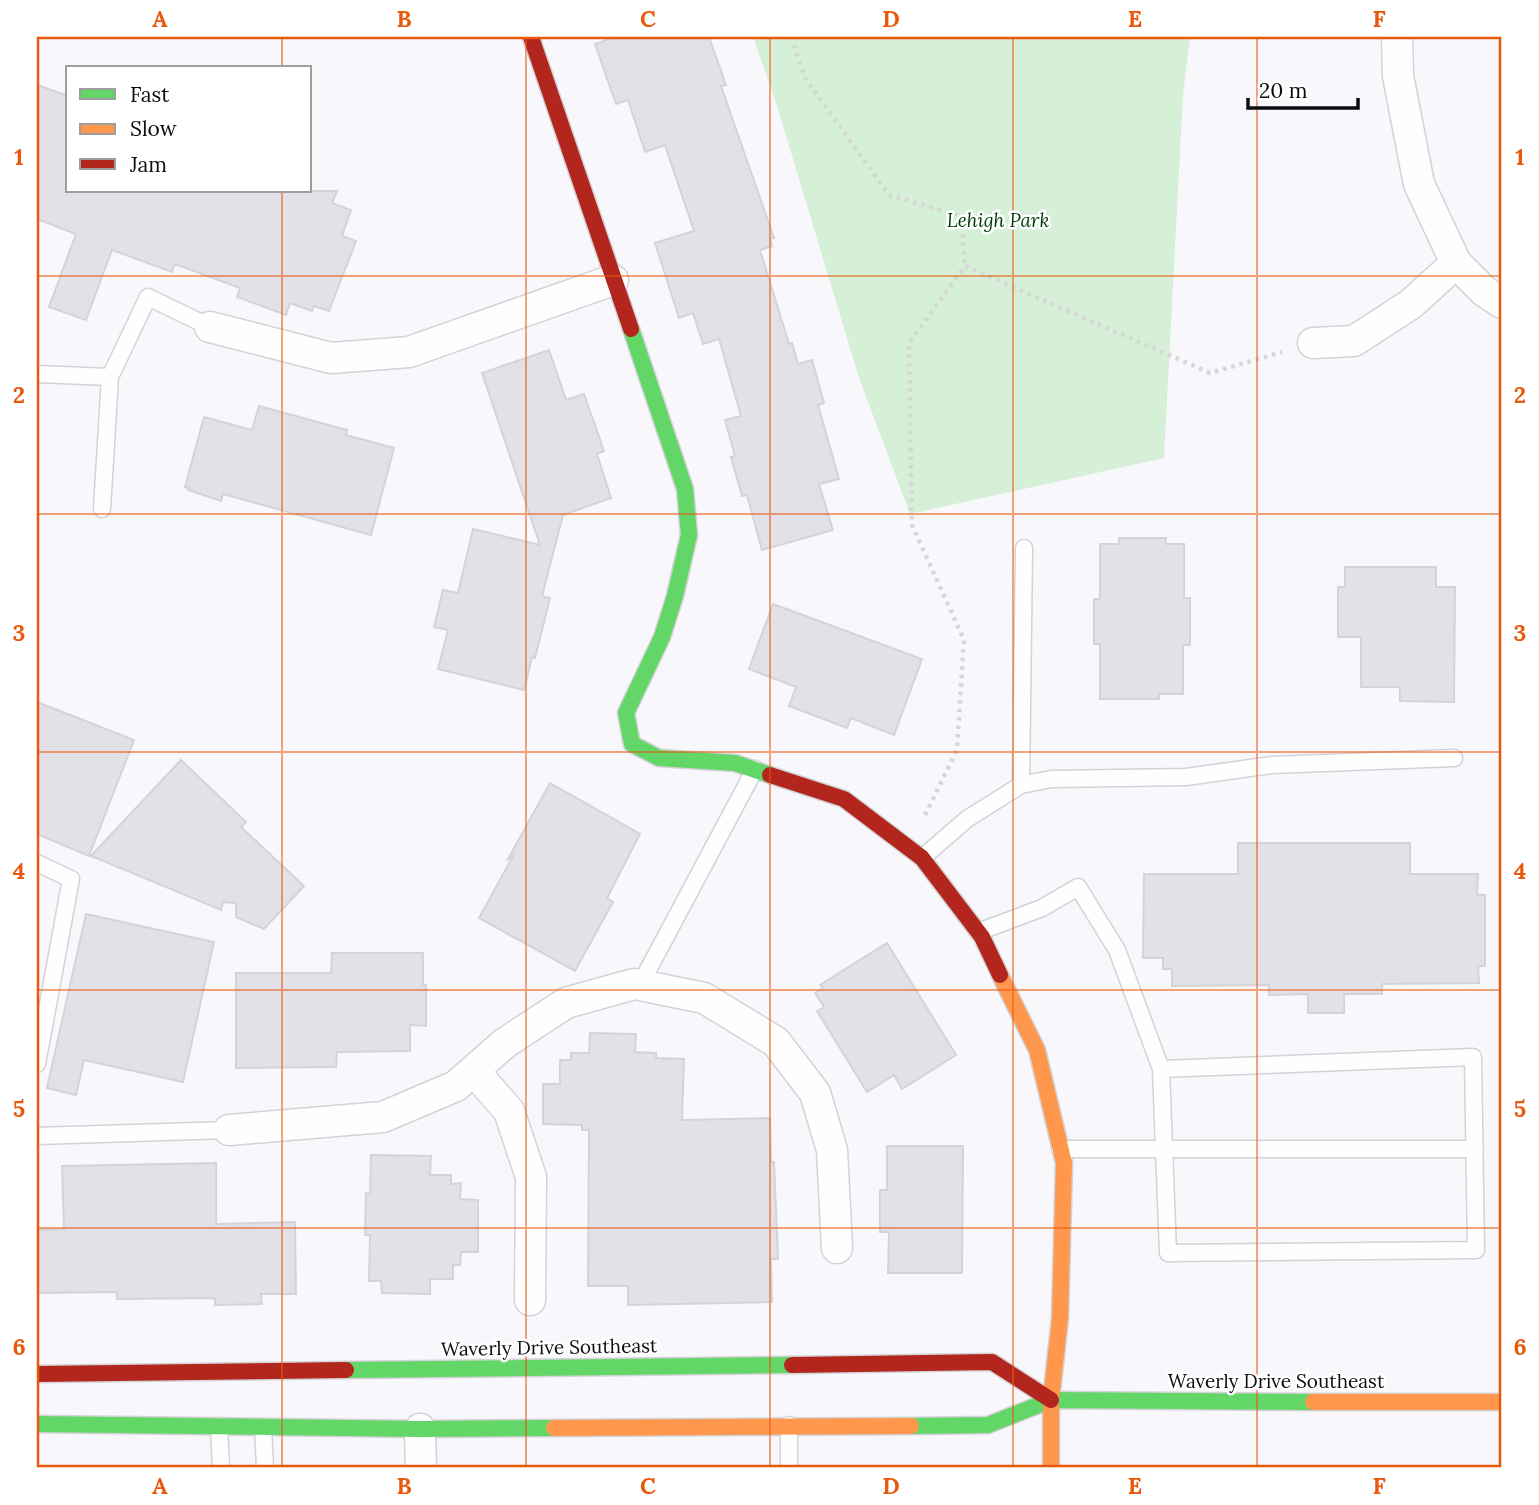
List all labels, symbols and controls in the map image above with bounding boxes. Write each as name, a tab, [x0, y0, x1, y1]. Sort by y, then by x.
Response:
text: A	[152, 4, 168, 33]
text: B	[396, 4, 412, 33]
text: C	[640, 4, 656, 33]
text: D	[882, 4, 900, 33]
text: E	[1128, 4, 1142, 33]
text: F	[1372, 4, 1386, 33]
legend	[66, 66, 312, 192]
scale bar	[1248, 66, 1359, 110]
text: 20 m	[1259, 77, 1308, 104]
text: Fast	[130, 81, 170, 108]
text: Slow	[130, 115, 177, 142]
text: 1	[14, 142, 24, 171]
text: 1	[1515, 142, 1525, 171]
text: Jam	[129, 151, 167, 178]
park label: Lehigh Park	[947, 208, 1049, 232]
text: 2	[13, 380, 25, 409]
text: 2	[1514, 380, 1526, 409]
text: 3	[13, 618, 25, 647]
text: 3	[1514, 618, 1526, 647]
text: 4	[13, 856, 25, 885]
text: 4	[1514, 856, 1526, 885]
text: 5	[13, 1094, 25, 1123]
text: 5	[1514, 1094, 1526, 1123]
text: 6	[12, 1332, 26, 1361]
text: 6	[1513, 1332, 1527, 1361]
street label: Waverly Drive Southeast	[441, 1333, 658, 1361]
street label: Waverly Drive Southeast	[1168, 1369, 1385, 1393]
text: A	[152, 1471, 168, 1500]
text: B	[396, 1471, 412, 1500]
text: C	[640, 1471, 656, 1500]
text: D	[882, 1471, 900, 1500]
text: E	[1128, 1471, 1142, 1500]
text: F	[1372, 1471, 1386, 1500]

